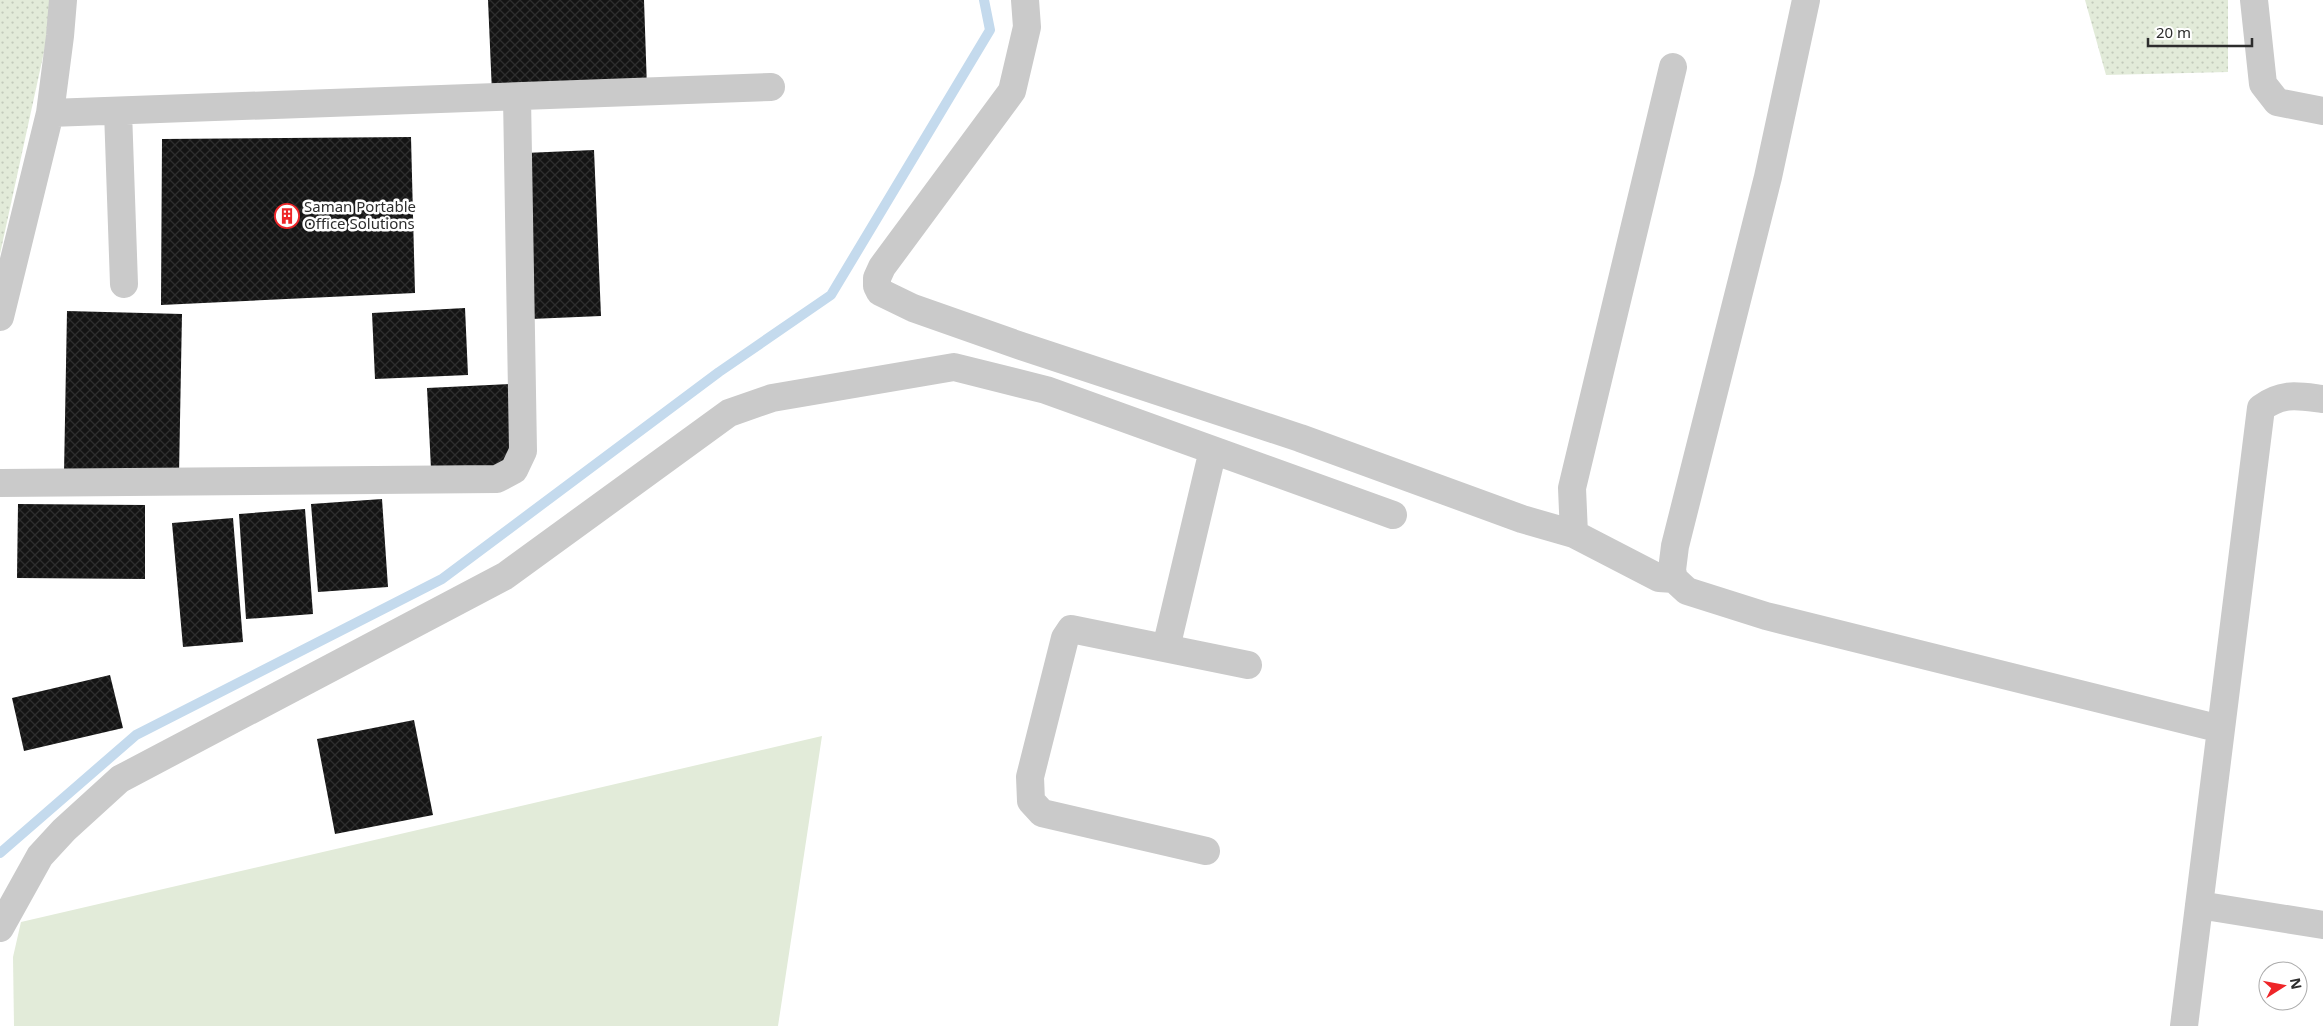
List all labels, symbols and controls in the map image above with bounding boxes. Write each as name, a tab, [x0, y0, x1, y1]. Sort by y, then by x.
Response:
scale bar	[2148, 15, 2252, 47]
text: 20 m	[2156, 22, 2191, 42]
place label: Saman Portable Office Solutions	[304, 196, 416, 233]
building icon: Saman Portable Office Solutions	[274, 203, 300, 229]
north arrow	[2258, 961, 2308, 1011]
text: N	[2286, 976, 2307, 991]

